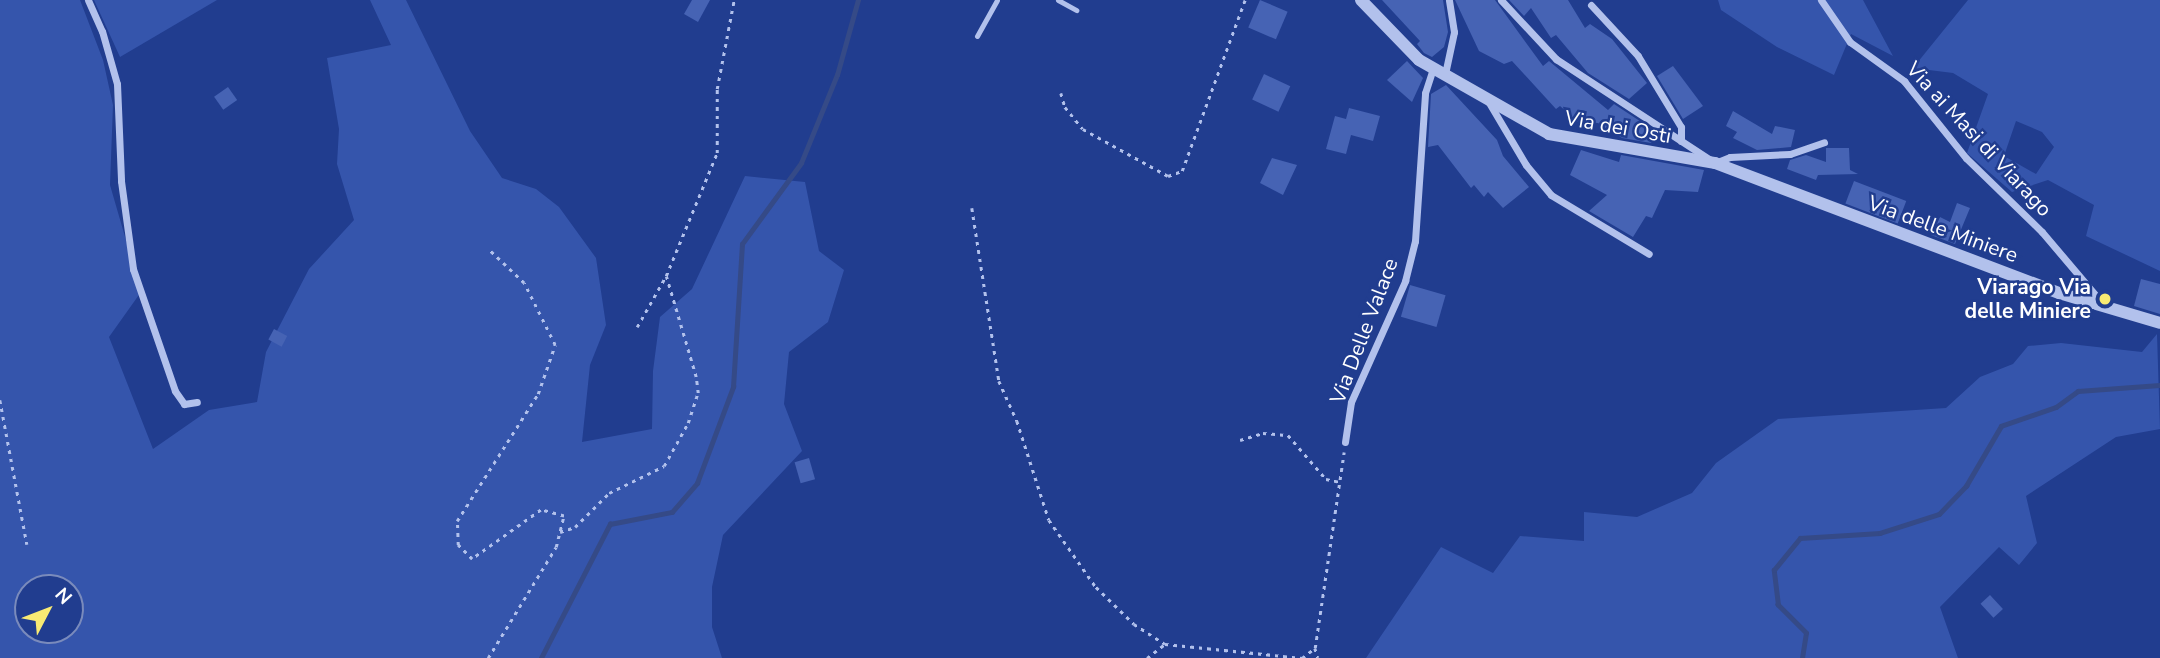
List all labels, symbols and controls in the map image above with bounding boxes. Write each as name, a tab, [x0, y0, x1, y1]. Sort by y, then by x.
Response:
street label: Via ai Masi di Viarago	[1901, 56, 2057, 222]
street label: Via dei Osti	[1563, 105, 1673, 149]
street label: Via delle Miniere	[1865, 190, 2021, 268]
street label: Via Delle Valace	[1325, 255, 1403, 407]
place label: Viarago Via delle Miniere	[1965, 274, 2091, 324]
marker: Viarago Via delle Miniere	[2097, 291, 2113, 307]
north arrow	[14, 574, 84, 644]
text: N	[49, 582, 78, 610]

